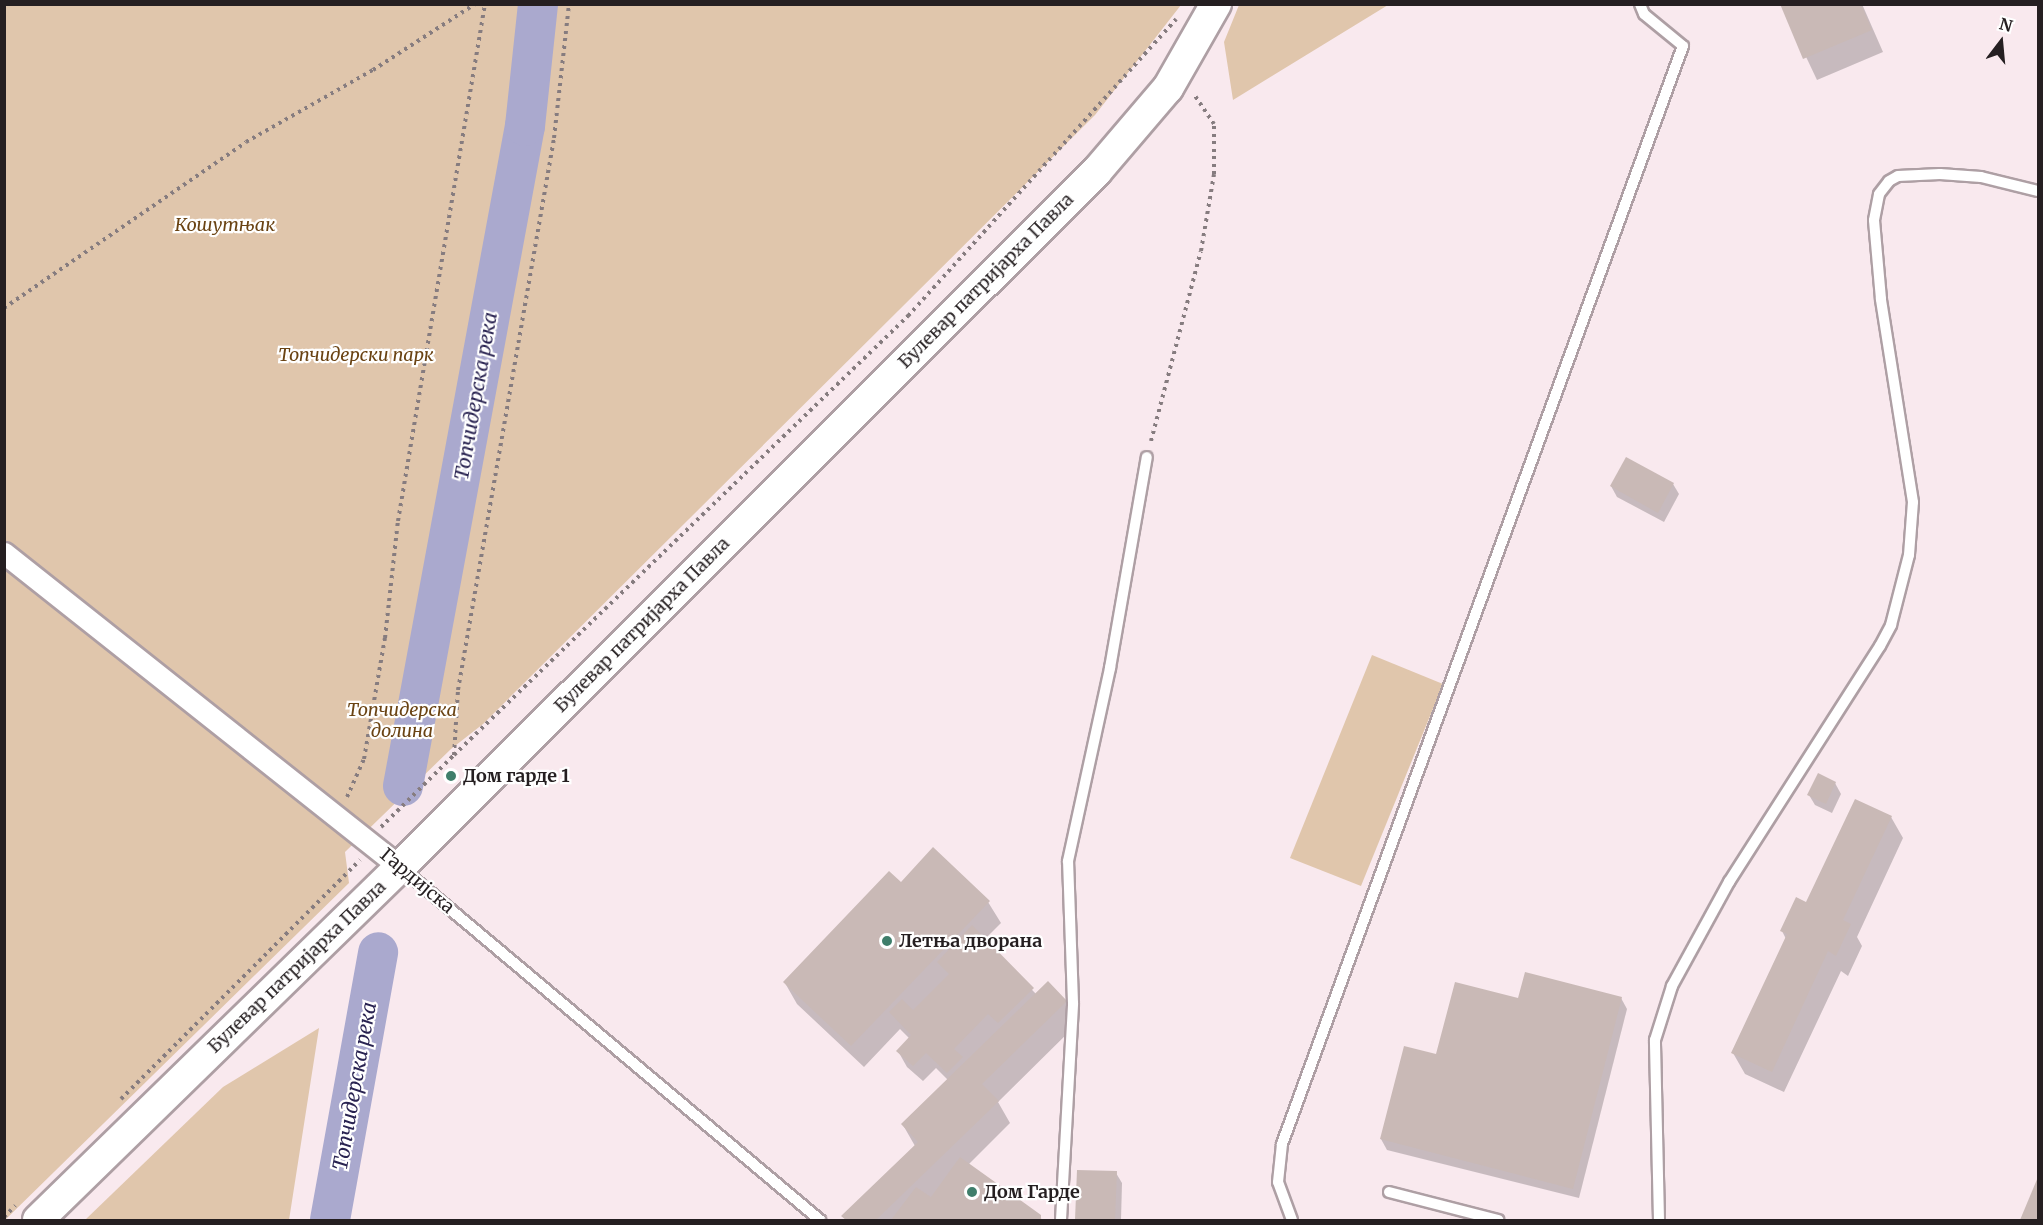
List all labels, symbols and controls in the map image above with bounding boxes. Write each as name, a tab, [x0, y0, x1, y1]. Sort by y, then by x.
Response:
north arrow	[1971, 12, 2031, 72]
text: N	[1997, 13, 2015, 36]
street label: Булевар патријарха Павла	[894, 189, 1078, 373]
park label: Кошутњак	[175, 214, 275, 236]
water label: Топчидерска река	[448, 310, 502, 482]
park label: Топчидерски парк	[278, 344, 434, 366]
street label: Булевар патријарха Павла	[550, 533, 734, 717]
park label: Топчидерска долина	[347, 700, 457, 742]
place label: Дом гарде 1	[463, 765, 570, 787]
marker: Дом гарде 1	[444, 769, 458, 783]
street label: Гардијска	[376, 844, 458, 918]
street label: Булевар патријарха Павла	[204, 876, 390, 1058]
place label: Летња дворана	[899, 930, 1042, 952]
marker: Летња дворана	[880, 934, 894, 948]
water label: Топчидерска река	[327, 1000, 381, 1172]
place label: Дом Гарде	[984, 1181, 1080, 1203]
marker: Дом Гарде	[965, 1185, 979, 1199]

